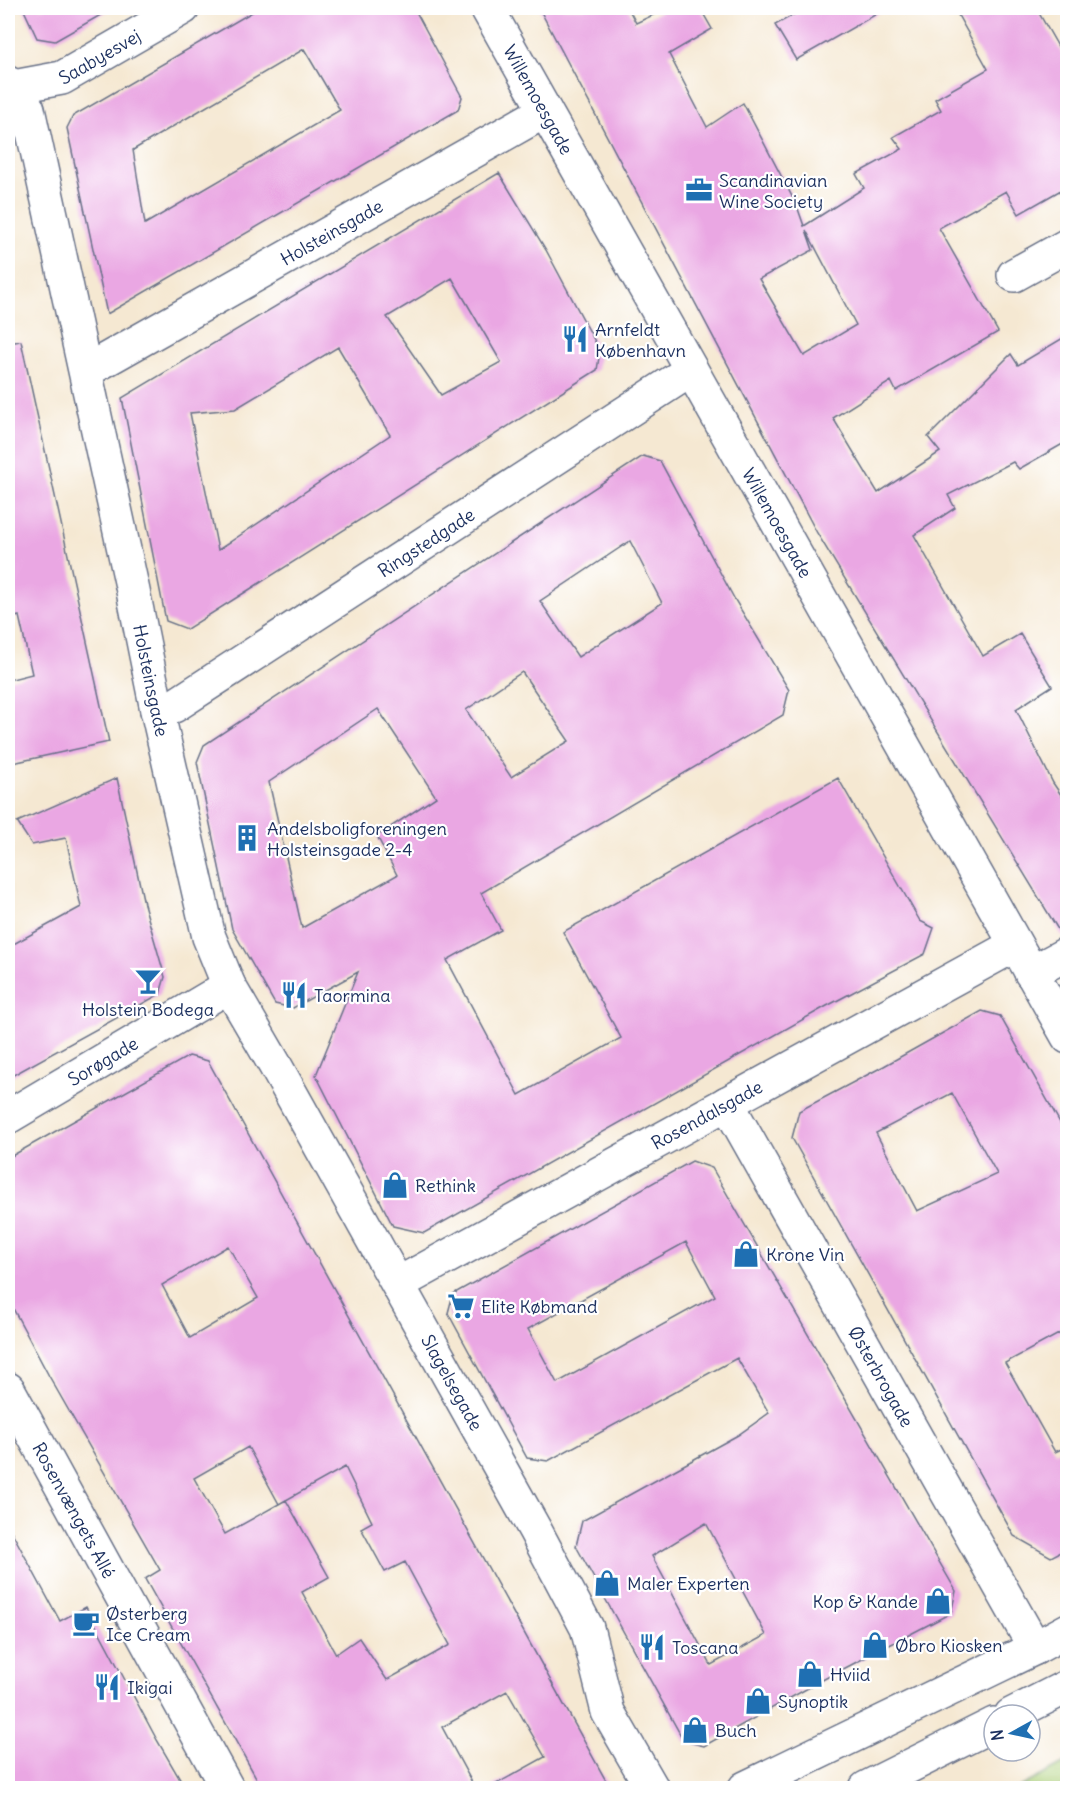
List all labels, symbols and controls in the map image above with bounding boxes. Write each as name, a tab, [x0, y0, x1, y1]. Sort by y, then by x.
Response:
street label: Saabyesvej	[54, 24, 144, 89]
street label: Willemoesgade	[498, 40, 579, 158]
place label: Scandinavian Wine Society	[719, 169, 828, 213]
office icon: Scandinavian Wine Society	[684, 175, 714, 205]
street label: Holsteinsgade	[276, 194, 387, 270]
place label: Arnfeldt København	[595, 318, 686, 362]
restaurant icon: Arnfeldt København	[560, 324, 590, 354]
street label: Willemoesgade	[737, 464, 818, 582]
street label: Ringstedgade	[373, 502, 479, 582]
street label: Holsteinsgade	[128, 622, 174, 739]
place label: Andelsboligforeningen Holsteinsgade 2-4	[267, 817, 447, 861]
building icon: Andelsboligforeningen Holsteinsgade 2-4	[232, 823, 262, 853]
bar icon: Holstein Bodega	[133, 966, 163, 996]
restaurant icon: Taormina	[279, 980, 309, 1010]
place label: Taormina	[314, 984, 390, 1007]
place label: Holstein Bodega	[82, 998, 214, 1021]
street label: Sorøgade	[63, 1031, 142, 1091]
street label: Rosendalsgade	[647, 1075, 766, 1154]
shop icon: Rethink	[380, 1170, 410, 1200]
place label: Rethink	[415, 1174, 476, 1197]
shop icon: Krone Vin	[731, 1239, 761, 1269]
place label: Krone Vin	[766, 1243, 845, 1266]
supermarket icon: Elite Købmand	[446, 1291, 476, 1321]
place label: Elite Købmand	[481, 1295, 598, 1318]
street label: Østerbrogade	[844, 1322, 919, 1431]
street label: Slagelsegade	[416, 1330, 488, 1434]
street label: Rosenvængets Allé	[28, 1438, 121, 1582]
shop icon: Maler Experten	[592, 1568, 622, 1598]
place label: Maler Experten	[627, 1572, 750, 1595]
shop icon: Kop & Kande	[923, 1586, 953, 1616]
place label: Kop & Kande	[812, 1590, 918, 1613]
place label: Østerberg Ice Cream	[106, 1602, 191, 1646]
cafe icon: Østerberg Ice Cream	[71, 1608, 101, 1638]
shop icon: Øbro Kiosken	[860, 1630, 890, 1660]
restaurant icon: Toscana	[637, 1632, 667, 1662]
place label: Øbro Kiosken	[895, 1634, 1003, 1657]
place label: Toscana	[672, 1636, 739, 1659]
shop icon: Hviid	[795, 1659, 825, 1689]
place label: Hviid	[830, 1663, 871, 1686]
restaurant icon: Ikigai	[92, 1672, 122, 1702]
place label: Ikigai	[127, 1676, 172, 1699]
shop icon: Synoptik	[743, 1686, 773, 1716]
place label: Synoptik	[778, 1690, 848, 1713]
north arrow	[982, 1703, 1042, 1763]
shop icon: Buch	[680, 1715, 710, 1745]
place label: Buch	[715, 1719, 757, 1742]
text: N	[986, 1728, 1008, 1742]

